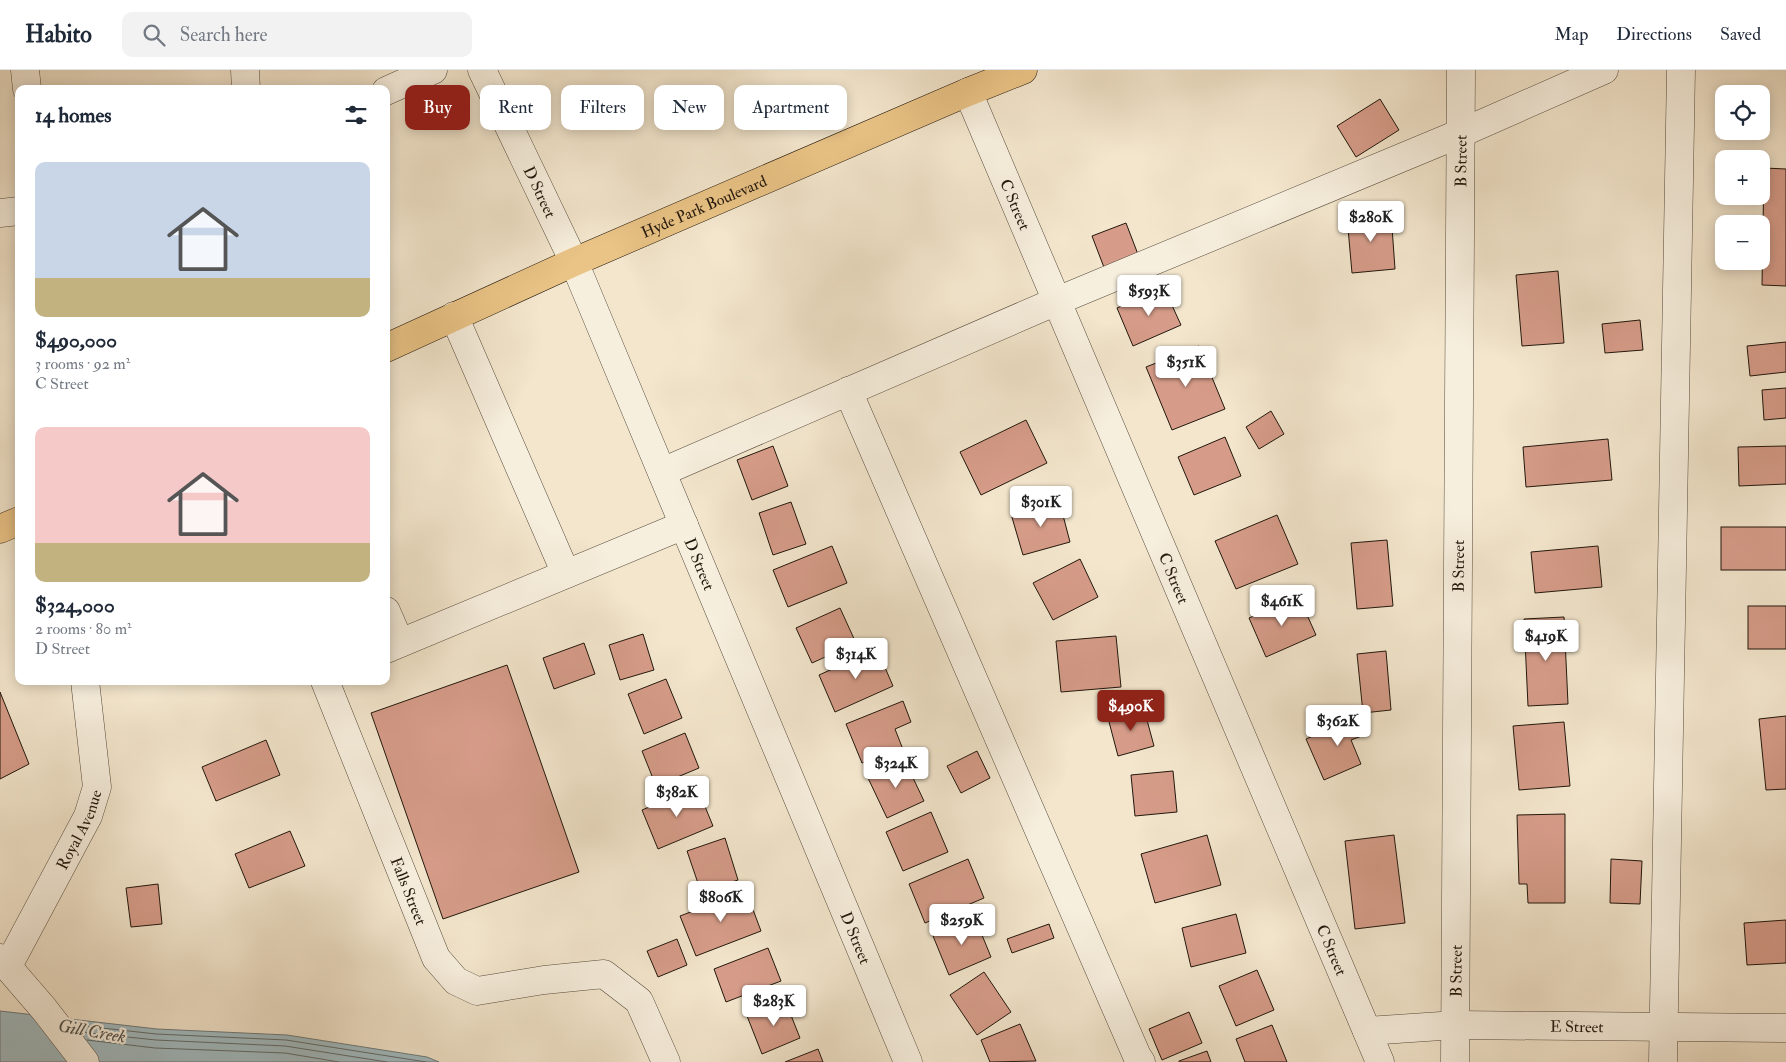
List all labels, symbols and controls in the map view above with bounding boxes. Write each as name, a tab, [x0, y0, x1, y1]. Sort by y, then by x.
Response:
search box	[122, 12, 472, 57]
text: Habito	[25, 19, 92, 50]
icon: search	[140, 21, 168, 49]
text: Search here	[180, 23, 268, 47]
text: Map	[1555, 23, 1588, 46]
text: Directions	[1616, 23, 1692, 46]
text: Saved	[1720, 23, 1761, 46]
chip: Buy	[405, 85, 470, 130]
chip: Rent	[480, 85, 551, 130]
chip: Filters	[561, 85, 644, 130]
chip: New	[654, 85, 724, 130]
chip: Apartment	[734, 85, 847, 130]
map controls	[1715, 85, 1770, 270]
button: locate	[1715, 85, 1770, 140]
icon: filters	[342, 101, 370, 129]
text: 14 homes	[35, 102, 112, 129]
street label: B Street	[1451, 135, 1472, 187]
button: +	[1715, 150, 1770, 205]
street label: D Street	[519, 163, 560, 221]
street label: Hyde Park Boulevard	[638, 171, 770, 243]
street label: C Street	[995, 176, 1034, 233]
icon: home	[158, 194, 248, 284]
pin: $280K	[1336, 200, 1406, 243]
text: $280K	[1349, 207, 1393, 227]
button: −	[1715, 215, 1770, 270]
pin: $593K	[1114, 274, 1184, 317]
text: $593K	[1128, 281, 1170, 301]
text: $490,000	[35, 327, 117, 354]
pin: $351K	[1151, 346, 1221, 388]
text: $351K	[1166, 352, 1206, 372]
text: 3 rooms · 92 m²	[35, 354, 130, 374]
text: C Street	[35, 374, 89, 394]
icon: home	[158, 459, 248, 549]
pin: $301K	[1006, 486, 1076, 528]
text: $301K	[1021, 492, 1061, 512]
street label: D Street	[679, 535, 719, 593]
street label: B Street	[1449, 540, 1469, 592]
street label: C Street	[1154, 550, 1193, 607]
pin: $461K	[1247, 584, 1317, 627]
text: $461K	[1261, 591, 1303, 611]
text: $324,000	[35, 592, 115, 619]
text: 2 rooms · 80 m²	[35, 619, 132, 639]
pin: $419K	[1511, 620, 1581, 662]
text: $419K	[1525, 626, 1567, 646]
pin: $314K	[821, 638, 891, 680]
text: D Street	[35, 639, 90, 659]
text: $314K	[836, 644, 876, 664]
pin: $490K	[1096, 690, 1166, 732]
text: $490K	[1108, 696, 1154, 716]
pin: $362K	[1303, 704, 1373, 747]
text: $362K	[1317, 711, 1359, 731]
pin: $324K	[861, 746, 931, 789]
text: $324K	[874, 753, 918, 773]
pin: $382K	[642, 776, 712, 818]
text: $382K	[656, 782, 698, 802]
street label: Royal Avenue	[52, 787, 107, 873]
street label: Falls Street	[385, 854, 431, 928]
pin: $806K	[686, 880, 756, 923]
text: $806K	[699, 887, 743, 907]
pin: $259K	[927, 904, 997, 946]
street label: D Street	[835, 909, 875, 967]
text: $259K	[940, 910, 984, 930]
street label: C Street	[1312, 922, 1351, 979]
street label: B Street	[1446, 945, 1467, 997]
pin: $283K	[739, 984, 809, 1027]
text: $283K	[753, 991, 795, 1011]
water label: Gill Creek	[56, 1014, 128, 1049]
street label: E Street	[1550, 1017, 1604, 1037]

